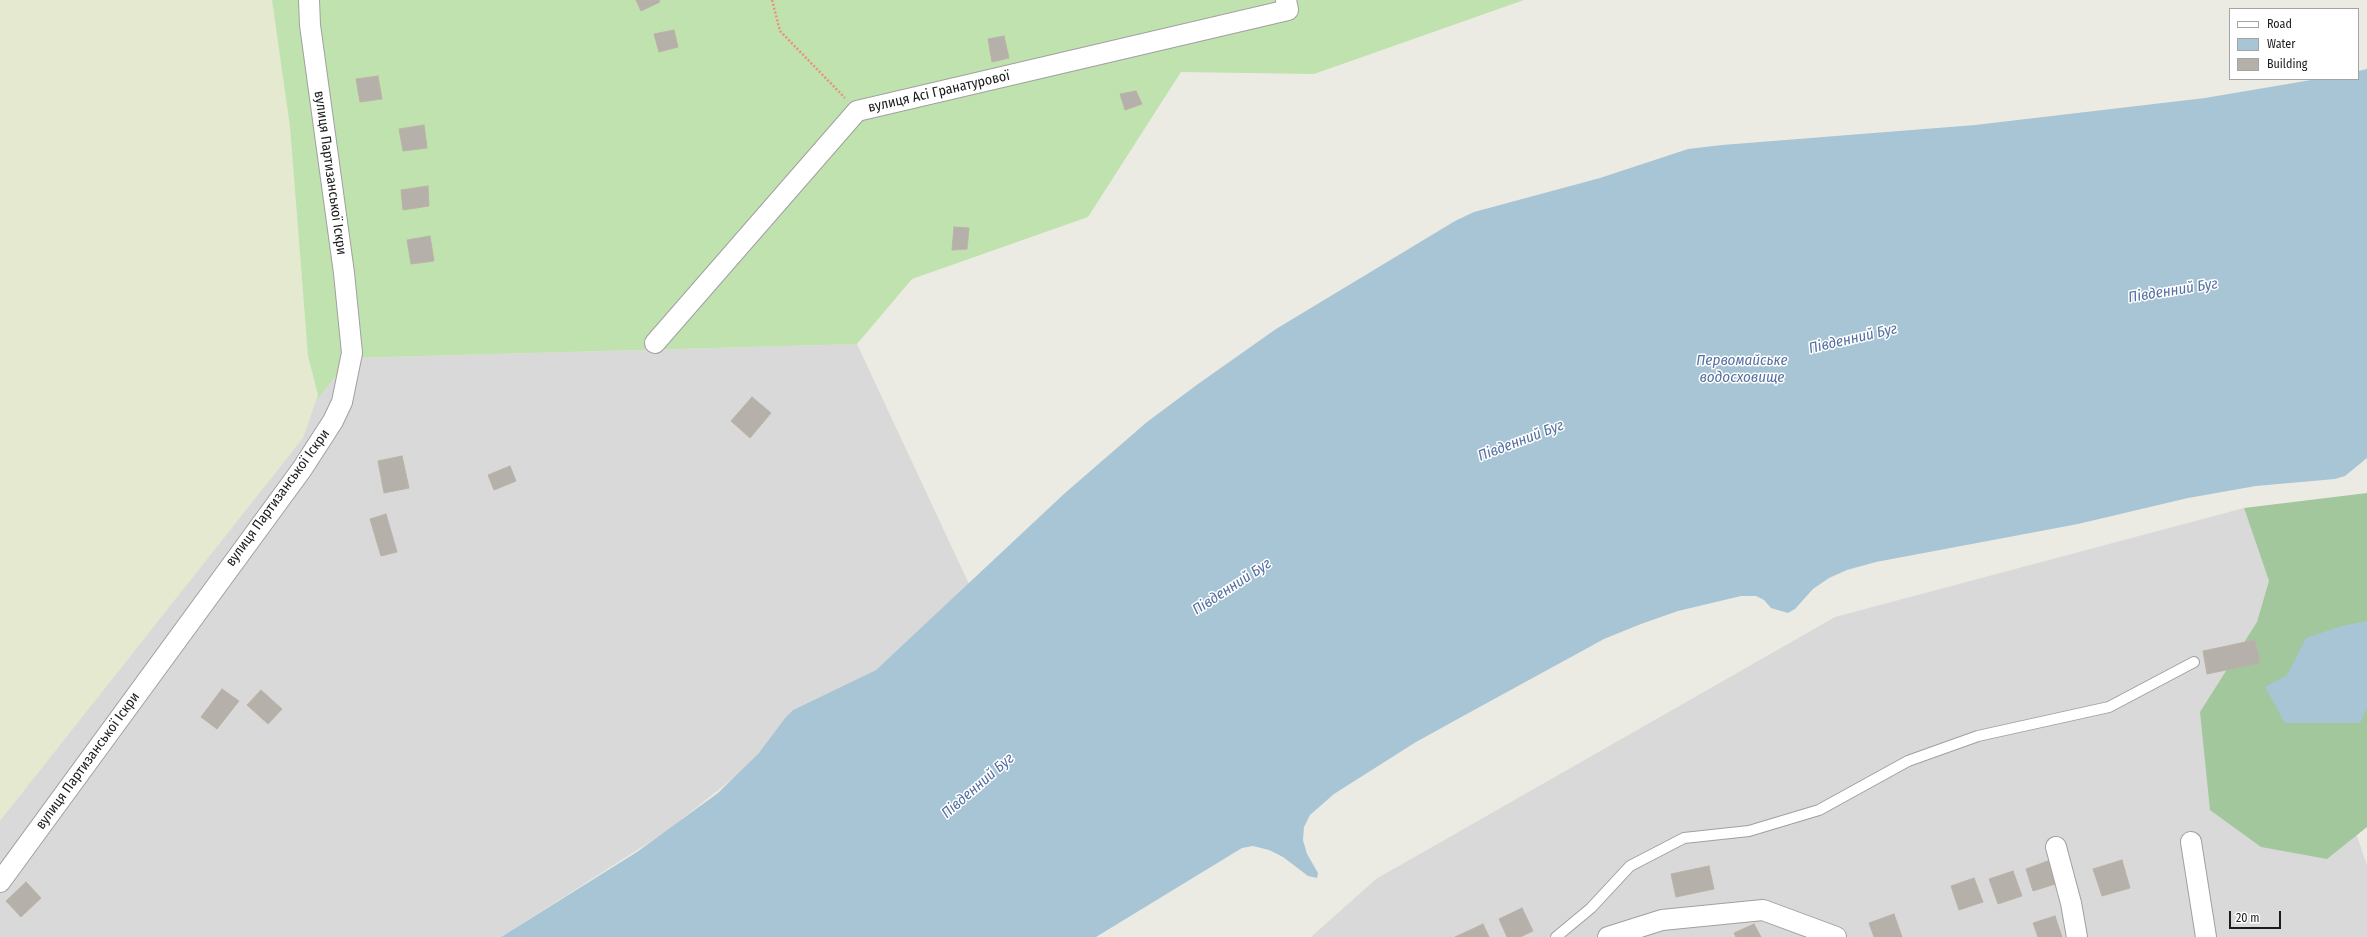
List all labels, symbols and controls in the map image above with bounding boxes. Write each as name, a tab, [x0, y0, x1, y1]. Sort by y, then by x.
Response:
legend	[2229, 8, 2359, 80]
text: Road	[2267, 17, 2292, 31]
text: Water	[2267, 37, 2295, 51]
text: Building	[2267, 57, 2307, 71]
street label: вулиця Асі Гранатурової	[867, 68, 1011, 116]
street label: вулиця Партизанської Іскри	[310, 90, 350, 256]
water label: Південний Буг	[2127, 275, 2219, 307]
water label: Південний Буг	[1807, 320, 1899, 358]
water label: Первомайське водосховище	[1696, 352, 1788, 387]
water label: Південний Буг	[1476, 416, 1566, 466]
street label: вулиця Партизанської Іскри	[223, 426, 333, 570]
water label: Південний Буг	[1189, 555, 1275, 619]
street label: вулиця Партизанської Іскри	[33, 689, 143, 833]
water label: Південний Буг	[938, 750, 1018, 822]
scale bar	[2231, 903, 2283, 929]
text: 20 m	[2236, 911, 2260, 925]

